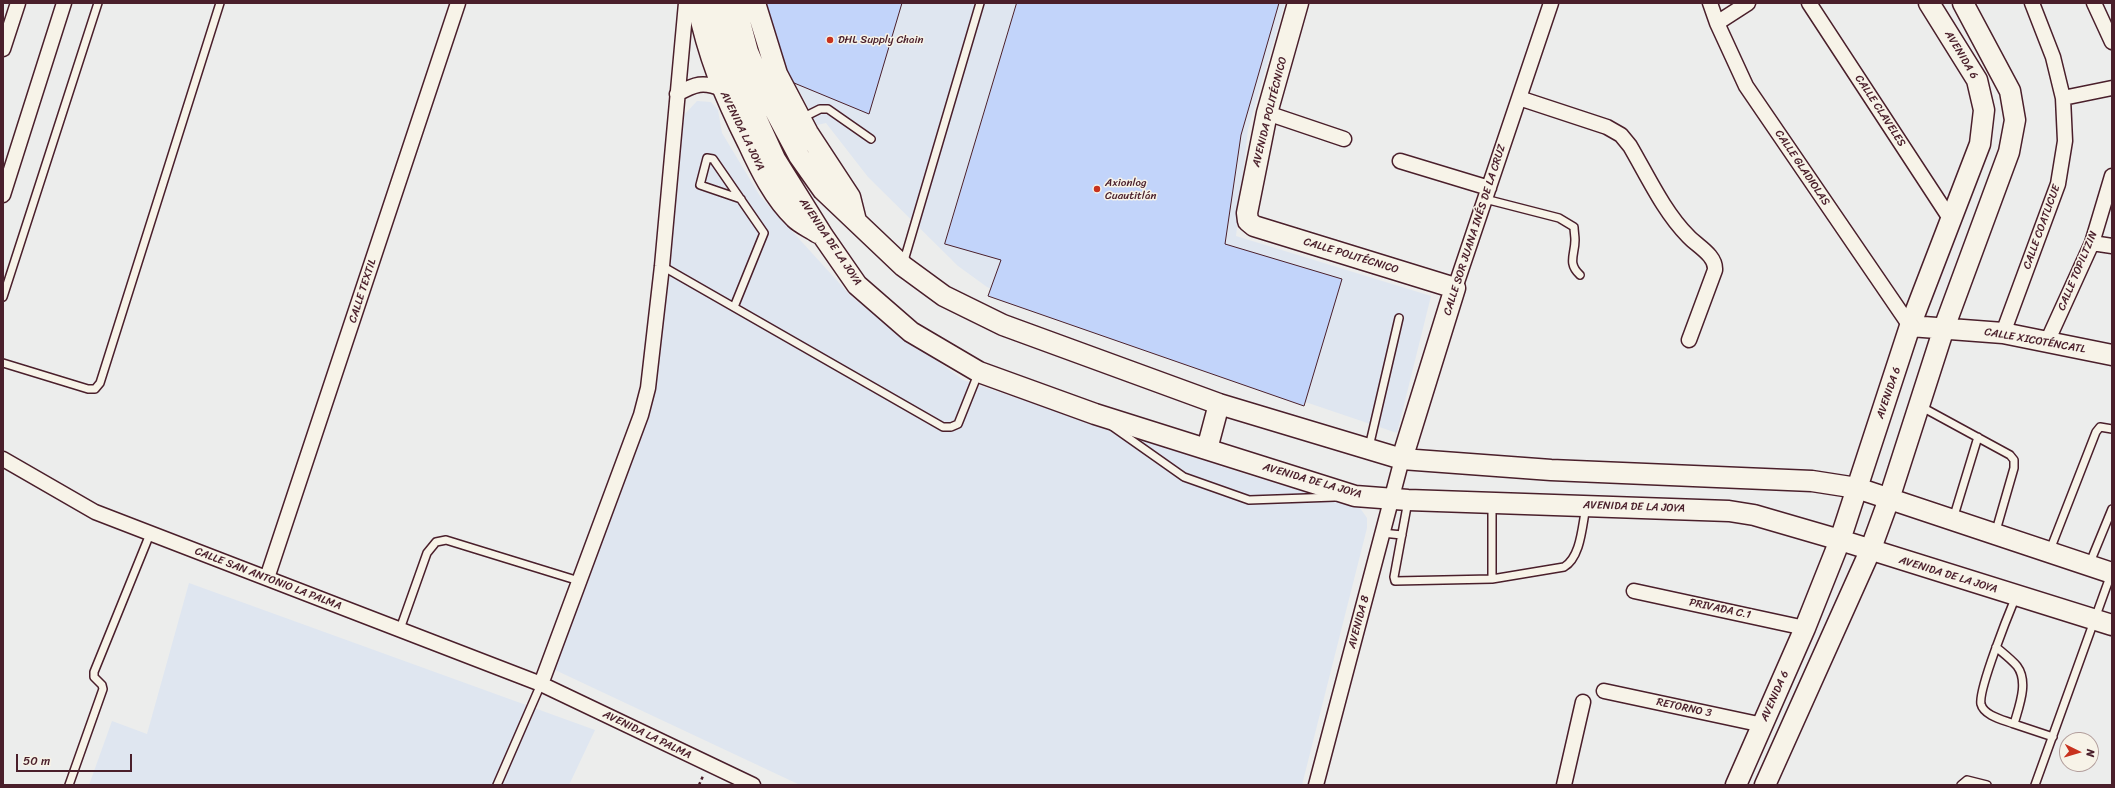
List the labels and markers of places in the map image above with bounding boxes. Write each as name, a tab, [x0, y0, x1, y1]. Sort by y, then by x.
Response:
place label: DHL Supply Chain	[838, 33, 924, 47]
marker: DHL Supply Chain	[825, 35, 835, 45]
place label: Axionlog Cuautitlán	[1105, 176, 1156, 202]
marker: Axionlog Cuautitlán	[1092, 184, 1102, 194]

